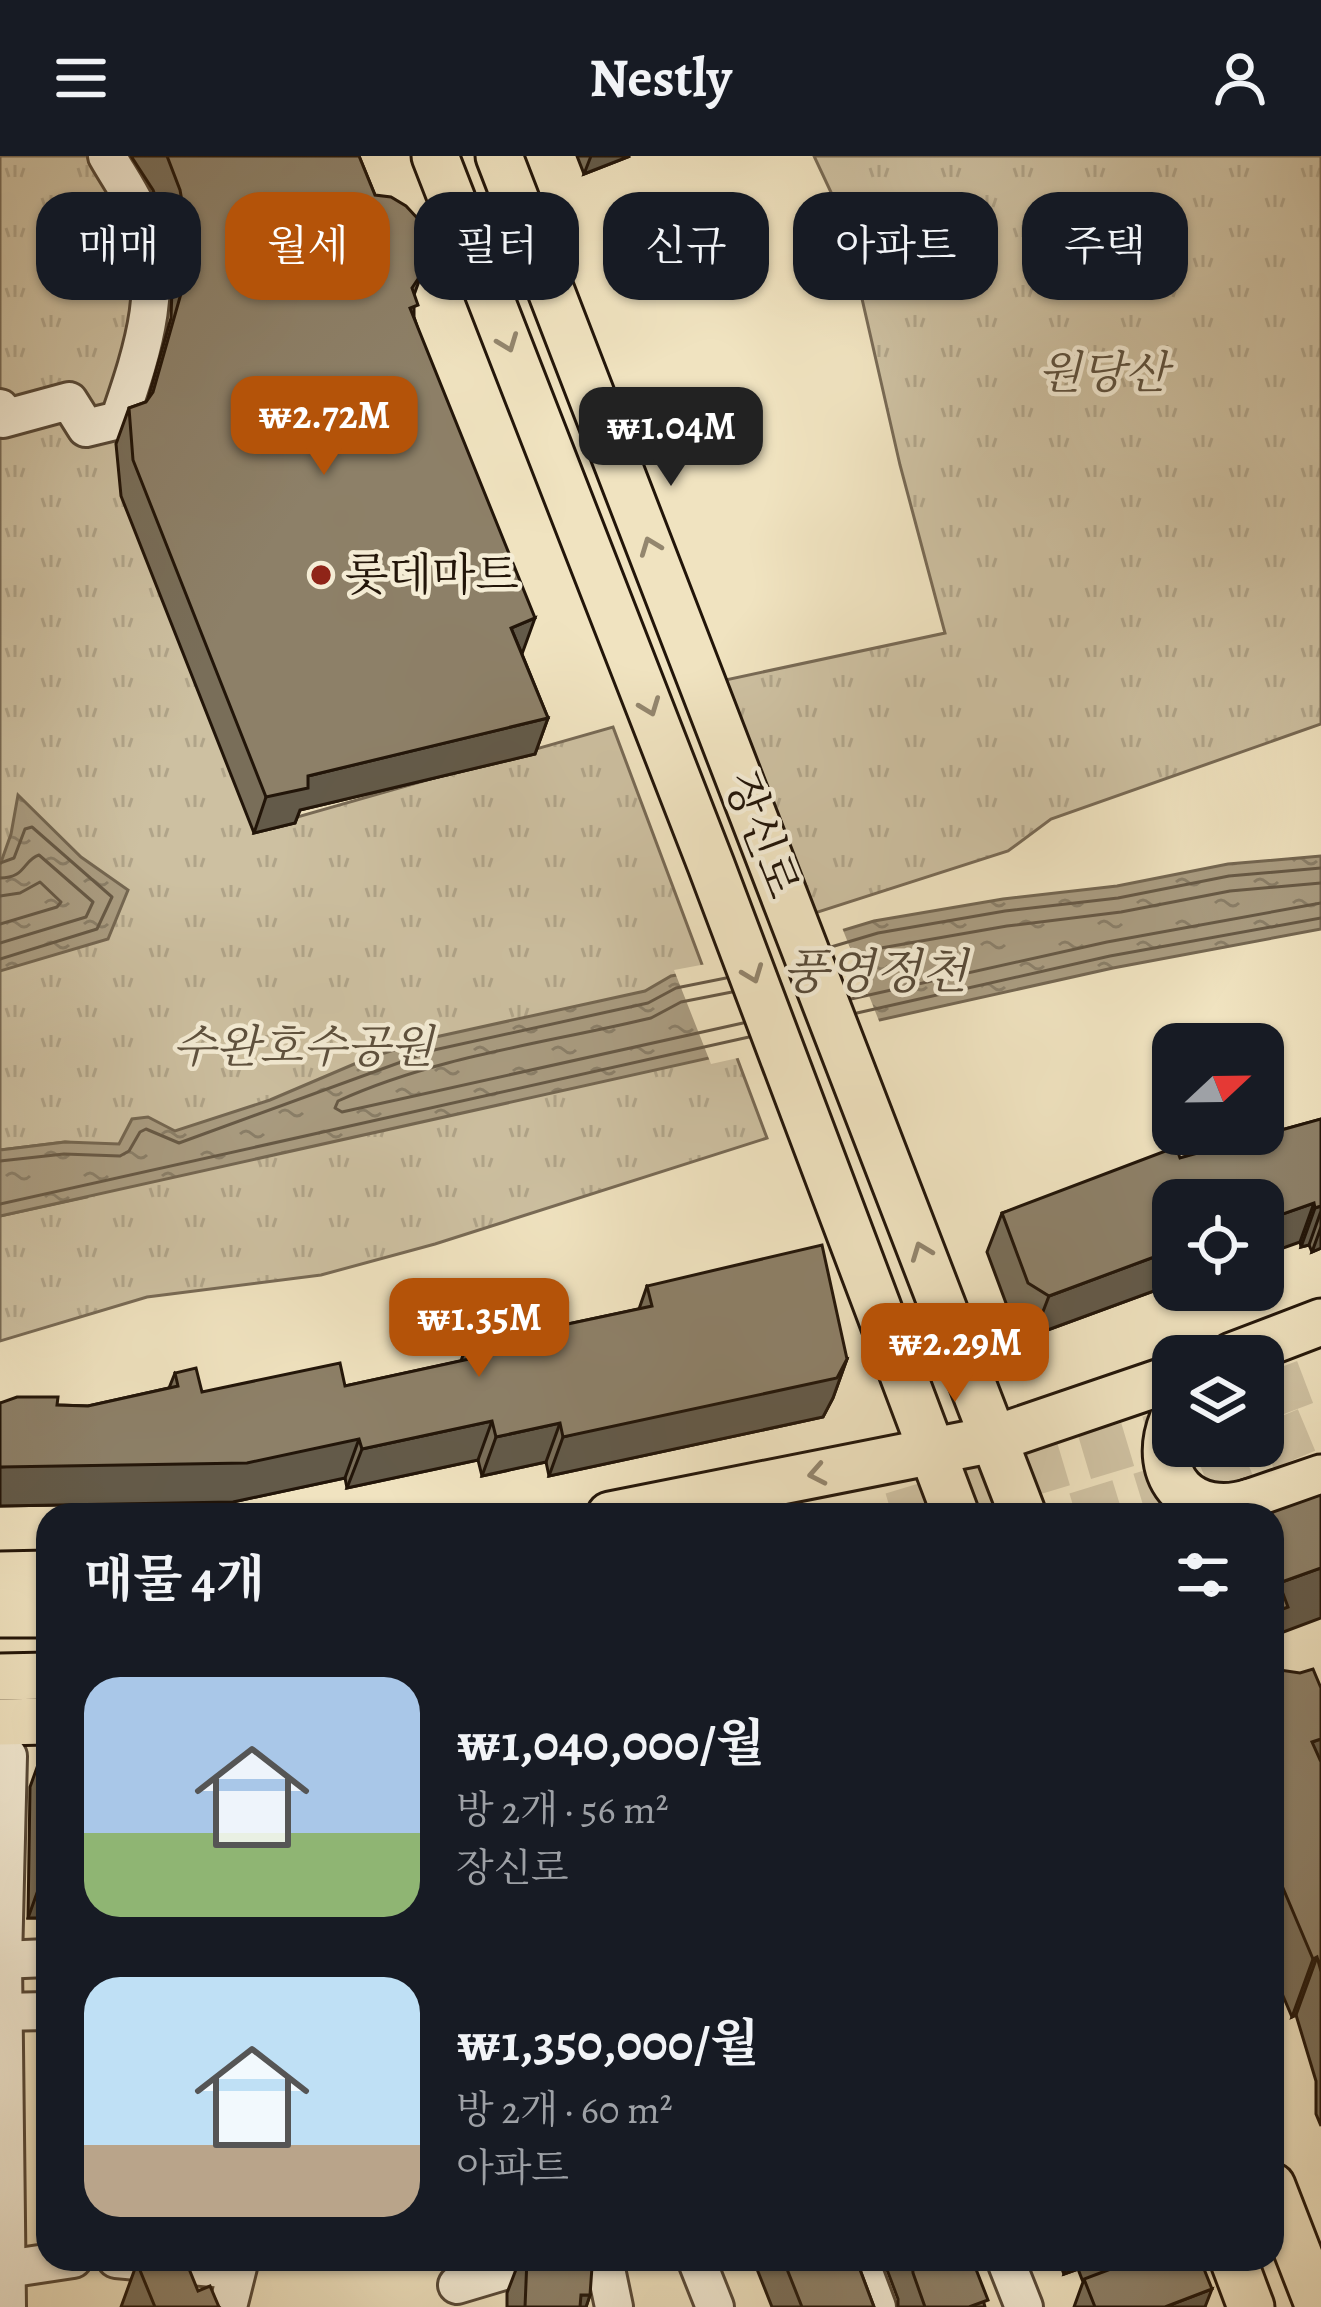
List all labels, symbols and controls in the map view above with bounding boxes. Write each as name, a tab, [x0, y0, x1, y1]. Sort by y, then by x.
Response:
text: Nestly	[589, 41, 732, 115]
icon: menu	[48, 45, 114, 111]
icon: person	[1207, 45, 1273, 111]
chip: 매매	[36, 192, 201, 300]
chip: 월세	[225, 192, 390, 300]
chip: 필터	[414, 192, 579, 300]
chip: 신규	[603, 192, 769, 300]
chip: 아파트	[793, 192, 998, 300]
chip: 주택	[1022, 192, 1188, 300]
one-way arrow	[494, 332, 518, 353]
park label: 원당산	[1038, 342, 1174, 404]
pin: ₩2.72M	[226, 376, 422, 478]
pin: ₩1.04M	[573, 387, 769, 489]
text: ₩2.72M	[258, 388, 390, 441]
text: ₩1.04M	[606, 399, 736, 452]
one-way arrow	[640, 537, 665, 558]
place label: 롯데마트	[345, 544, 519, 606]
marker: 롯데마트	[308, 562, 334, 588]
one-way arrow	[635, 695, 660, 716]
street label: 장신로	[710, 763, 814, 907]
water label: 풍영정천	[782, 939, 971, 1005]
one-way arrow	[739, 962, 764, 983]
park label: 수완호수공원	[173, 1016, 436, 1078]
north arrow	[1152, 1023, 1284, 1155]
map controls	[1152, 1023, 1284, 1467]
button: locate	[1152, 1179, 1284, 1311]
one-way arrow	[911, 1242, 936, 1263]
pin: ₩1.35M	[381, 1278, 577, 1380]
text: ₩1.35M	[416, 1290, 542, 1343]
pin: ₩2.29M	[857, 1303, 1053, 1405]
text: ₩2.29M	[888, 1315, 1022, 1368]
button: layers	[1152, 1335, 1284, 1467]
one-way arrow	[807, 1460, 827, 1486]
icon: filters	[1170, 1542, 1236, 1608]
text: 매물 4개	[84, 1544, 265, 1614]
text: ₩1,040,000/월	[456, 1708, 765, 1778]
icon: home	[180, 1725, 324, 1869]
text: 방 2개 · 56 m²	[456, 1783, 669, 1836]
text: 장신로	[456, 1841, 569, 1894]
text: ₩1,350,000/월	[456, 2008, 759, 2078]
icon: home	[180, 2025, 324, 2169]
text: 방 2개 · 60 m²	[456, 2083, 673, 2136]
text: 아파트	[456, 2141, 569, 2194]

